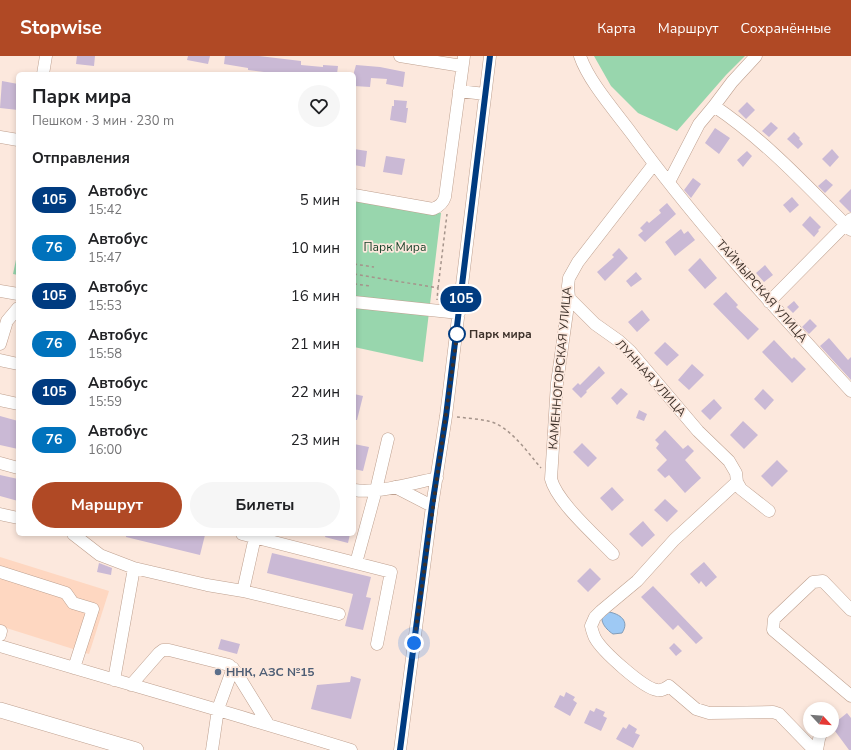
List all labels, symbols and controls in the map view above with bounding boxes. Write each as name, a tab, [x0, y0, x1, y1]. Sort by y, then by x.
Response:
text: Stopwise	[20, 15, 102, 41]
text: Карта	[597, 19, 636, 38]
text: Маршрут	[658, 19, 719, 38]
text: Сохранённые	[741, 19, 831, 38]
text: Парк мира	[32, 84, 131, 110]
button: heart	[298, 85, 340, 127]
text: Пешком · 3 мин · 230 m	[32, 112, 174, 130]
text: Отправления	[32, 148, 130, 168]
text: Автобус	[88, 181, 148, 201]
text: 105	[41, 190, 67, 209]
text: 5 мин	[300, 190, 340, 210]
text: 15:42	[88, 201, 122, 219]
text: Автобус	[88, 229, 148, 249]
street label: ТАЙМЫРСКАЯ УЛИЦА	[713, 236, 811, 346]
text: 76	[46, 238, 62, 257]
text: 10 мин	[291, 238, 340, 258]
park label: Парк Мира	[364, 239, 426, 255]
text: 15:47	[88, 249, 122, 267]
text: Автобус	[88, 277, 148, 297]
text: 105	[41, 286, 67, 305]
text: 16 мин	[291, 286, 340, 306]
line badge: 105	[438, 286, 484, 312]
street label: КАМЕННОГОРСКАЯ УЛИЦА	[545, 286, 575, 450]
text: 105	[448, 289, 474, 308]
text: 15:53	[88, 297, 122, 315]
text: Автобус	[88, 325, 148, 345]
marker: Парк мира	[448, 325, 466, 343]
place label: Парк мира	[469, 326, 532, 342]
text: 76	[46, 334, 62, 353]
text: 21 мин	[291, 334, 340, 354]
street label: ЛУННАЯ УЛИЦА	[612, 336, 690, 420]
text: 15:58	[88, 345, 122, 363]
text: Автобус	[88, 373, 148, 393]
text: 105	[41, 382, 67, 401]
text: 22 мин	[291, 382, 340, 402]
text: 15:59	[88, 393, 122, 411]
text: Автобус	[88, 421, 148, 441]
text: 76	[46, 430, 62, 449]
text: 23 мин	[291, 430, 340, 450]
text: 16:00	[88, 441, 122, 459]
button: Маршрут	[32, 482, 182, 528]
button: Билеты	[190, 482, 340, 528]
your location	[404, 633, 424, 653]
place label: ННК, АЗС №15	[226, 664, 315, 680]
marker: ННК, АЗС №15	[213, 667, 223, 677]
north arrow	[803, 702, 839, 738]
map controls	[803, 702, 839, 738]

